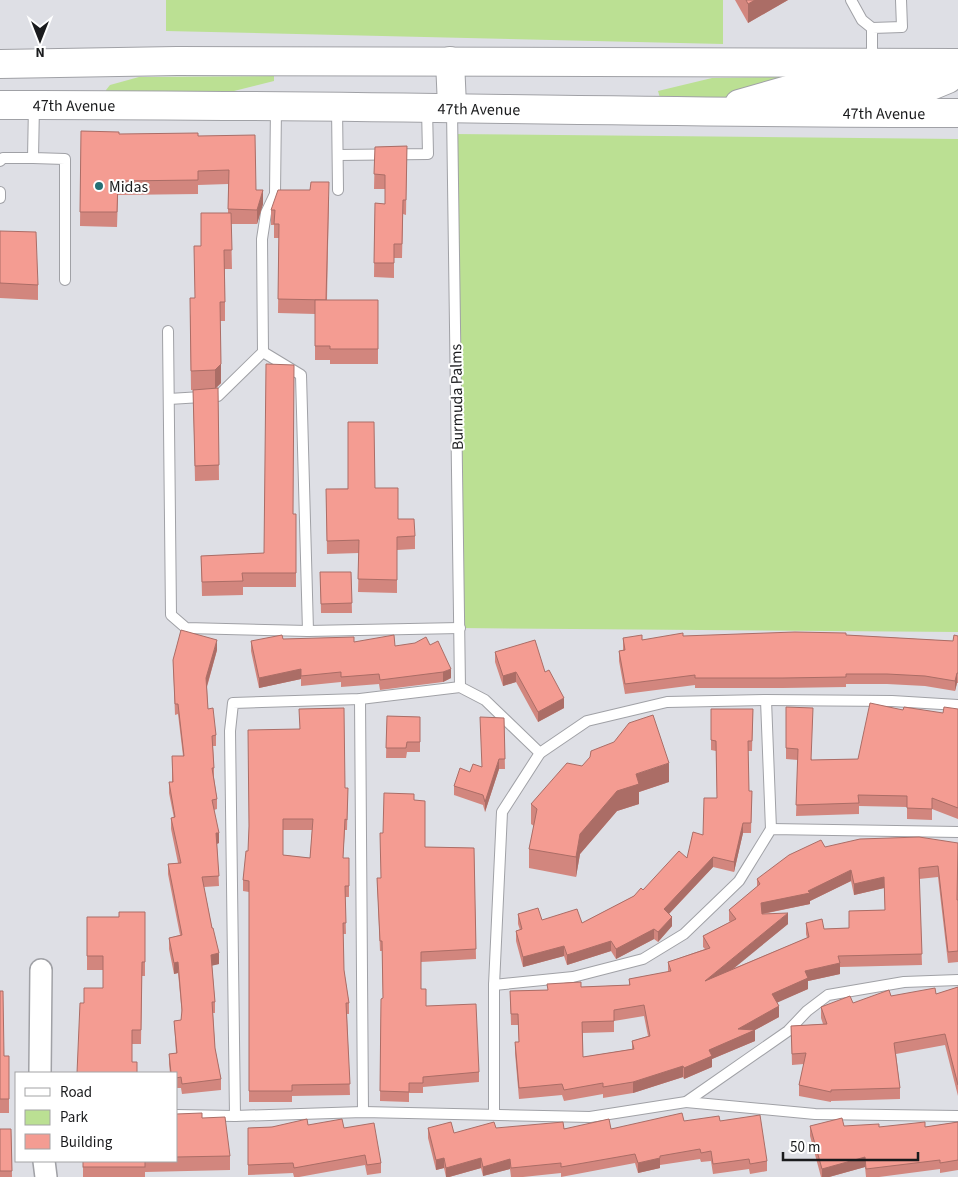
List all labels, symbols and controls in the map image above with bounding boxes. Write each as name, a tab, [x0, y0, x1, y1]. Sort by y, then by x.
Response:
north arrow	[15, 15, 65, 65]
text: N	[35, 42, 45, 62]
street label: 47th Avenue	[33, 95, 115, 117]
street label: 47th Avenue	[438, 98, 520, 121]
street label: 47th Avenue	[843, 103, 925, 125]
place label: Midas	[109, 176, 149, 198]
marker: Midas	[93, 180, 105, 192]
street label: Burmuda Palms	[445, 343, 469, 450]
legend	[15, 1072, 178, 1162]
text: Road	[60, 1082, 92, 1103]
text: Park	[60, 1107, 89, 1128]
scale bar	[783, 1130, 918, 1162]
text: Building	[60, 1132, 113, 1153]
text: 50 m	[790, 1137, 820, 1158]

